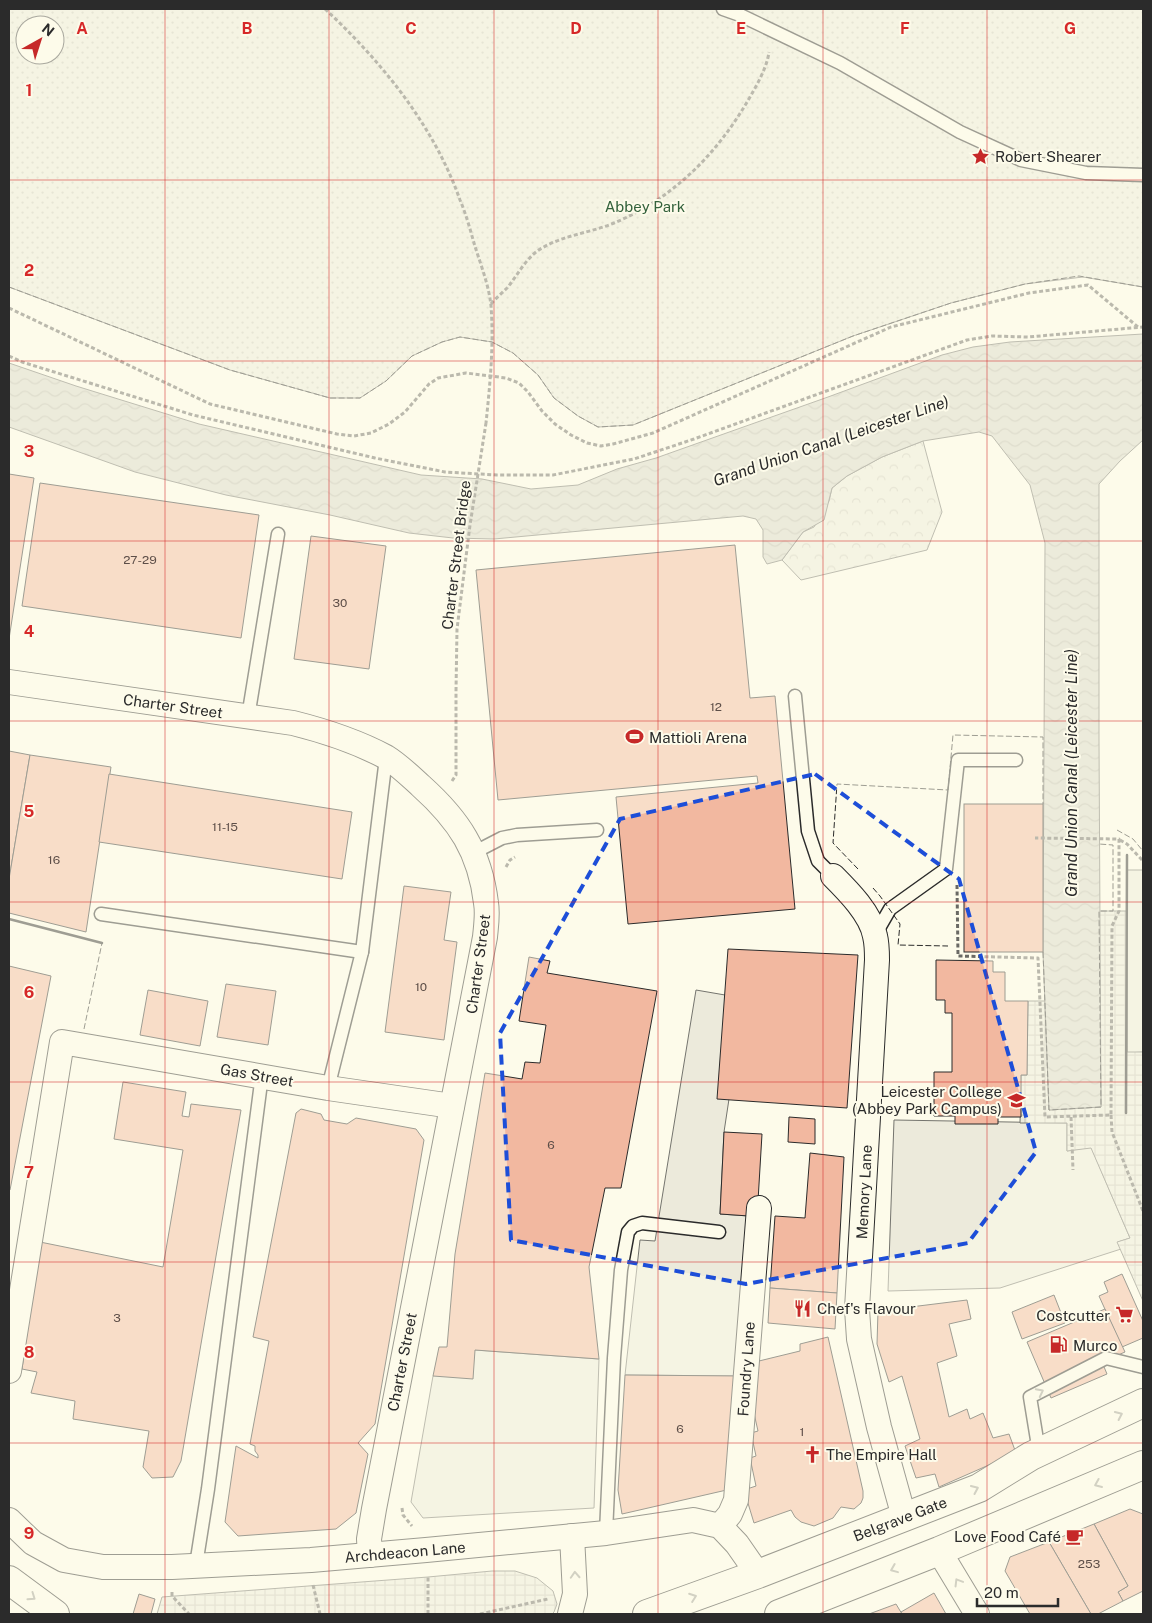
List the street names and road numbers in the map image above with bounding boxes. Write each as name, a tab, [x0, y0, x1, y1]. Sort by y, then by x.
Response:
street label: Charter Street Bridge	[438, 479, 474, 631]
street label: Charter Street	[122, 691, 224, 721]
street label: Charter Street	[463, 913, 493, 1015]
street label: Gas Street	[219, 1060, 295, 1090]
street label: Memory Lane	[853, 1144, 875, 1240]
street label: Charter Street	[384, 1311, 420, 1413]
street label: Foundry Lane	[734, 1321, 758, 1417]
street label: Belgrave Gate	[851, 1493, 949, 1545]
street label: Archdeacon Lane	[344, 1538, 466, 1566]

